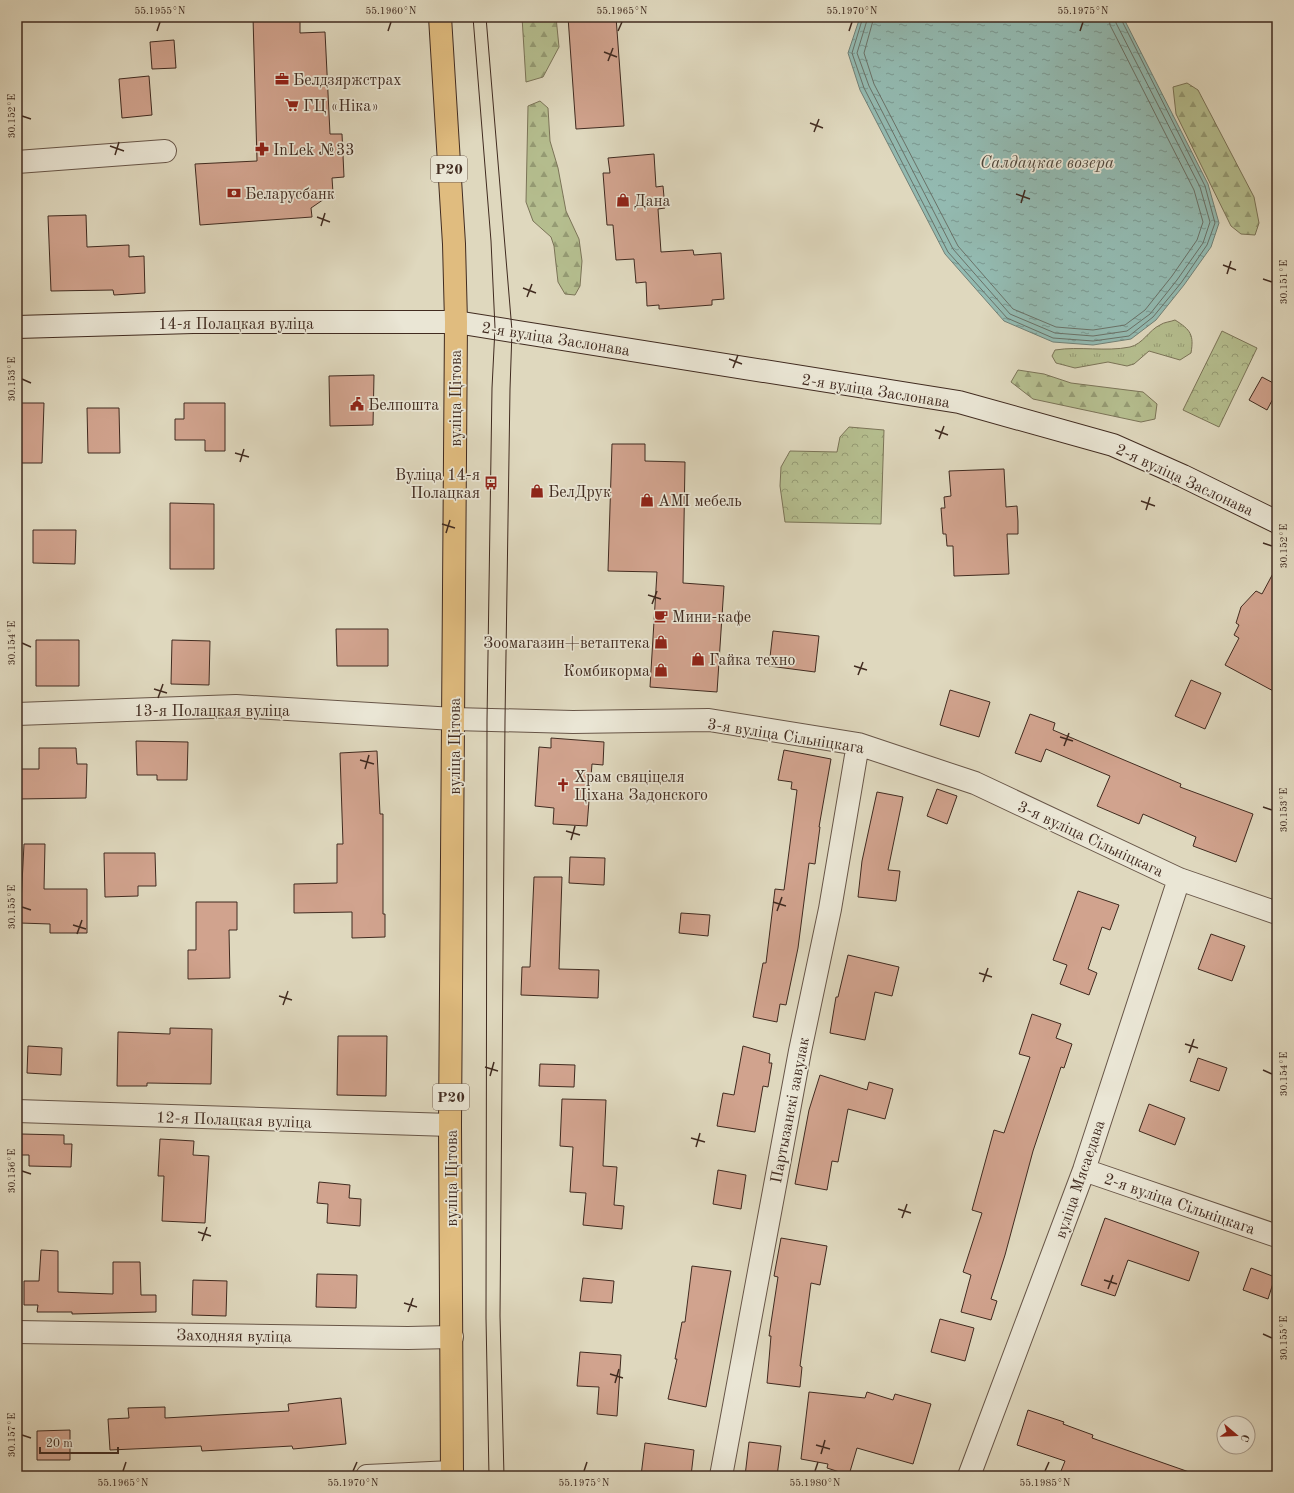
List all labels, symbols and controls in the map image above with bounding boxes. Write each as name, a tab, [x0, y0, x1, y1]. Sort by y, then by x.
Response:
text: 55.1955°N	[134, 6, 186, 16]
text: 55.1960°N	[365, 6, 417, 16]
text: 55.1965°N	[596, 6, 648, 16]
text: 55.1970°N	[826, 6, 878, 16]
text: 55.1975°N	[1057, 6, 1109, 16]
office icon: Белдзяржстрах	[274, 71, 290, 87]
place label: Белдзяржстрах	[293, 73, 402, 89]
text: 30.152°E	[7, 94, 17, 138]
supermarket icon: ГЦ «Ніка»	[284, 97, 300, 113]
place label: ГЦ «Ніка»	[303, 99, 379, 115]
pharmacy icon: InLek №33	[254, 141, 270, 157]
place label: InLek №33	[273, 143, 354, 159]
water label: Салдацкае возера	[980, 155, 1114, 172]
road number: Р20	[431, 156, 467, 182]
bank icon: Беларусбанк	[226, 185, 242, 201]
place label: Беларусбанк	[245, 187, 335, 203]
shop icon: Дана	[615, 192, 631, 208]
place label: Дана	[634, 194, 671, 210]
text: 30.151°E	[1279, 260, 1289, 304]
street label: 14-я Полацкая вуліца	[158, 317, 314, 333]
street label: 2-я вуліца Заслонава	[480, 320, 631, 360]
street label: вуліца Цітова	[449, 349, 465, 447]
text: 30.153°E	[7, 357, 17, 401]
street label: 2-я вуліца Заслонава	[800, 372, 951, 412]
public building icon: Белпошта	[349, 396, 365, 412]
place label: Белпошта	[368, 398, 439, 414]
street label: 2-я вуліца Заслонава	[1113, 442, 1256, 520]
place label: Вуліца 14-я Полацкая	[395, 468, 480, 502]
bus stop icon: Вуліца 14-я Полацкая	[483, 475, 499, 491]
shop icon: БелДрук	[529, 483, 545, 499]
place label: БелДрук	[548, 485, 611, 501]
shop icon: AMI мебель	[639, 492, 655, 508]
place label: AMI мебель	[658, 494, 742, 510]
text: 30.152°E	[1279, 524, 1289, 568]
cafe icon: Мини-кафе	[653, 608, 669, 624]
place label: Мини-кафе	[672, 610, 751, 626]
text: 30.154°E	[7, 621, 17, 665]
shop icon: Зоомагазин+ветаптека	[653, 634, 669, 650]
place label: Зоомагазин+ветаптека	[483, 636, 650, 652]
shop icon: Гайка техно	[690, 651, 706, 667]
place label: Гайка техно	[709, 653, 795, 669]
shop icon: Комбикорма	[653, 662, 669, 678]
place label: Комбикорма	[563, 664, 650, 680]
street label: вуліца Цітова	[448, 697, 464, 795]
street label: 13-я Полацкая вуліца	[134, 704, 290, 720]
street label: 3-я вуліца Сільніцкага	[706, 717, 865, 757]
place label: Храм свяціцеля Ціхана Задонского	[574, 770, 708, 804]
church icon: Храм свяціцеля Ціхана Задонского	[555, 777, 571, 793]
text: 30.153°E	[1279, 788, 1289, 832]
street label: 3-я вуліца Сільніцкага	[1015, 799, 1166, 881]
text: 30.155°E	[7, 885, 17, 929]
street label: Партызанскі завулак	[769, 1036, 813, 1185]
text: 30.154°E	[1279, 1052, 1289, 1096]
road number: Р20	[433, 1084, 469, 1110]
street label: 12-я Полацкая вуліца	[156, 1110, 312, 1132]
street label: вуліца Мясаедава	[1053, 1118, 1109, 1241]
street label: вуліца Цітова	[445, 1129, 461, 1227]
text: 30.156°E	[7, 1149, 17, 1193]
street label: 2-я вуліца Сільніцкага	[1102, 1171, 1257, 1238]
text: 30.155°E	[1279, 1316, 1289, 1360]
street label: Заходняя вуліца	[176, 1328, 292, 1346]
text: 30.157°E	[7, 1413, 17, 1457]
north arrow	[1216, 1415, 1256, 1455]
scale bar	[40, 1429, 118, 1455]
text: С	[1238, 1433, 1250, 1443]
text: 20 m	[46, 1438, 73, 1450]
text: 55.1965°N	[97, 1478, 149, 1488]
text: 55.1970°N	[327, 1478, 379, 1488]
text: 55.1975°N	[558, 1478, 610, 1488]
text: 55.1980°N	[789, 1478, 841, 1488]
text: 55.1985°N	[1019, 1478, 1071, 1488]

